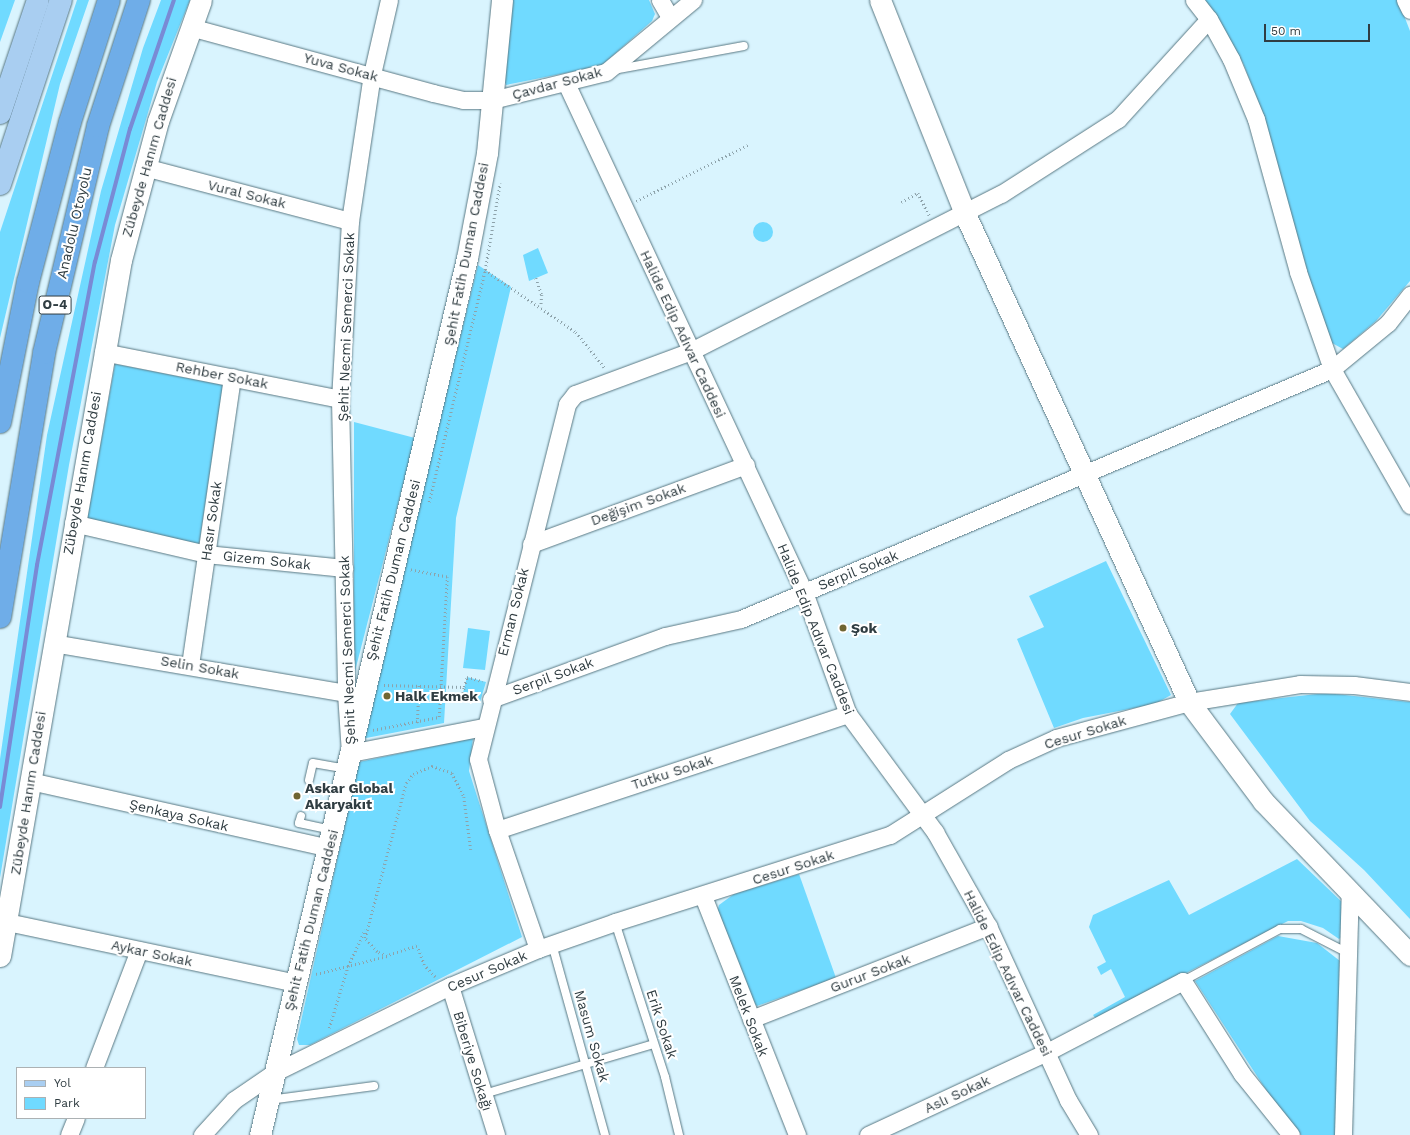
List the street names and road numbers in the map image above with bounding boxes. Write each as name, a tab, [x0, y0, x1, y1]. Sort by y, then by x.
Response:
street label: Yuva Sokak	[302, 49, 380, 85]
street label: Çavdar Sokak	[510, 63, 604, 103]
street label: Zübeyde Hanım Caddesi	[118, 75, 180, 239]
street label: Şehit Fatih Duman Caddesi	[440, 161, 492, 347]
street label: Anadolu Otoyolu	[53, 166, 95, 280]
street label: Vural Sokak	[206, 176, 288, 212]
street label: Şehit Necmi Semerci Sokak	[334, 232, 358, 422]
street label: Halide Edip Adıvar Caddesi	[637, 247, 729, 421]
road number: O-4	[38, 294, 72, 316]
street label: Rehber Sokak	[174, 358, 270, 392]
street label: Zübeyde Hanım Caddesi	[59, 390, 105, 556]
street label: Şehit Fatih Duman Caddesi	[362, 478, 424, 662]
street label: Değişim Sokak	[588, 479, 688, 529]
street label: Hasır Sokak	[197, 480, 225, 562]
street label: Halide Edip Adıvar Caddesi	[774, 541, 858, 717]
street label: Serpil Sokak	[815, 546, 901, 594]
street label: Gizem Sokak	[222, 547, 312, 573]
street label: Şehit Necmi Semerci Sokak	[335, 555, 359, 745]
street label: Erman Sokak	[494, 566, 532, 658]
street label: Selin Sokak	[159, 652, 241, 682]
street label: Serpil Sokak	[510, 654, 596, 698]
street label: Zübeyde Hanım Caddesi	[7, 710, 49, 876]
street label: Cesur Sokak	[1042, 712, 1128, 752]
street label: Tutku Sokak	[629, 751, 715, 793]
street label: Şenkaya Sokak	[128, 795, 230, 835]
street label: Şehit Fatih Duman Caddesi	[280, 828, 342, 1012]
street label: Cesur Sokak	[750, 846, 836, 888]
street label: Halide Edip Adıvar Caddesi	[960, 887, 1056, 1059]
street label: Aykar Sokak	[110, 936, 194, 970]
street label: Cesur Sokak	[444, 947, 530, 995]
street label: Gurur Sokak	[827, 950, 913, 996]
street label: Melek Sokak	[726, 973, 772, 1059]
street label: Erik Sokak	[643, 987, 681, 1061]
street label: Masum Sokak	[571, 988, 613, 1084]
street label: Biberiye Sokağı	[450, 1009, 496, 1113]
street label: Aslı Sokak	[922, 1072, 992, 1116]

